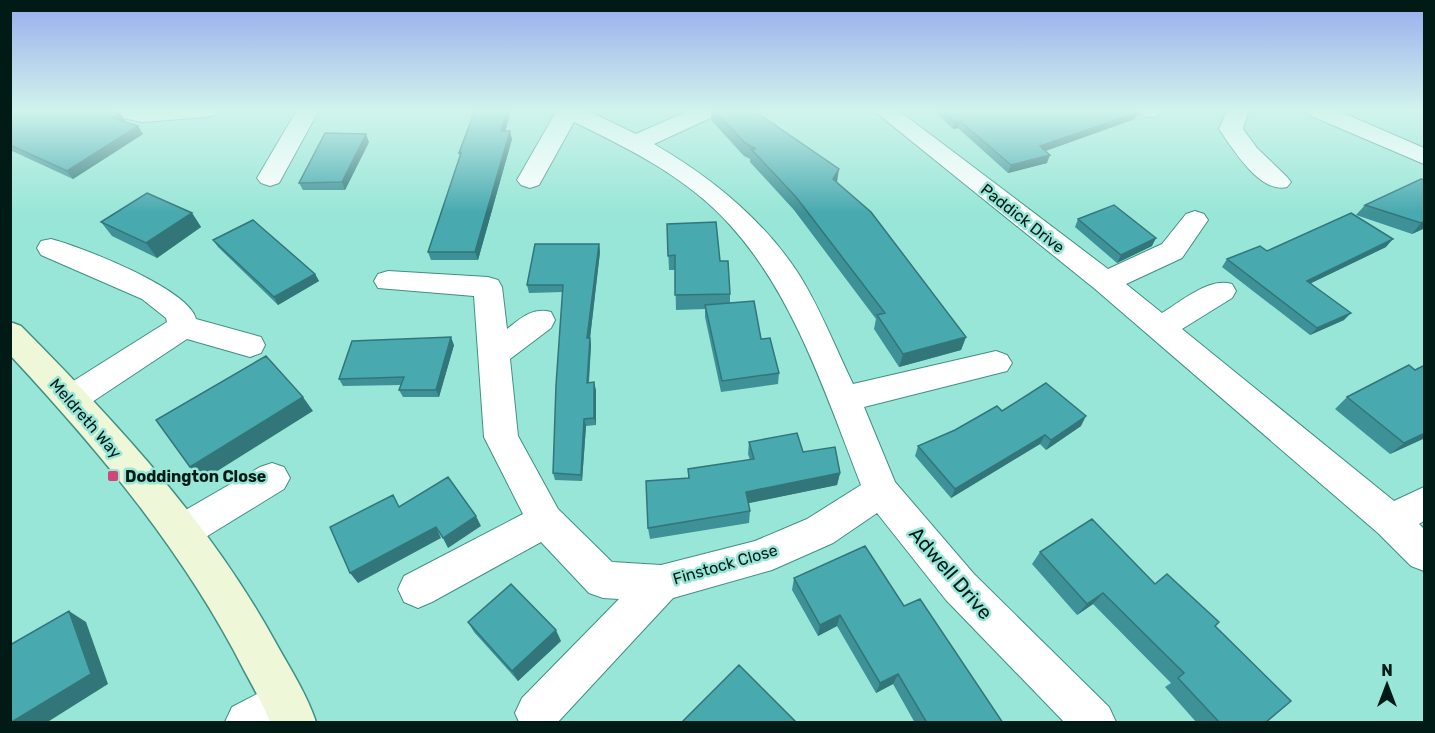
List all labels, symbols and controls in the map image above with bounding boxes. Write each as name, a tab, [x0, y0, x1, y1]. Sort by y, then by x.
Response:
street label: Paddick Drive	[977, 180, 1068, 257]
street label: Meldreth Way	[46, 375, 126, 462]
place label: Doddington Close	[125, 467, 266, 486]
marker: Doddington Close	[106, 469, 120, 483]
street label: Adwell Drive	[904, 522, 998, 624]
street label: Finstock Close	[671, 540, 780, 589]
north arrow	[1357, 655, 1417, 715]
text: N	[1381, 661, 1393, 680]

